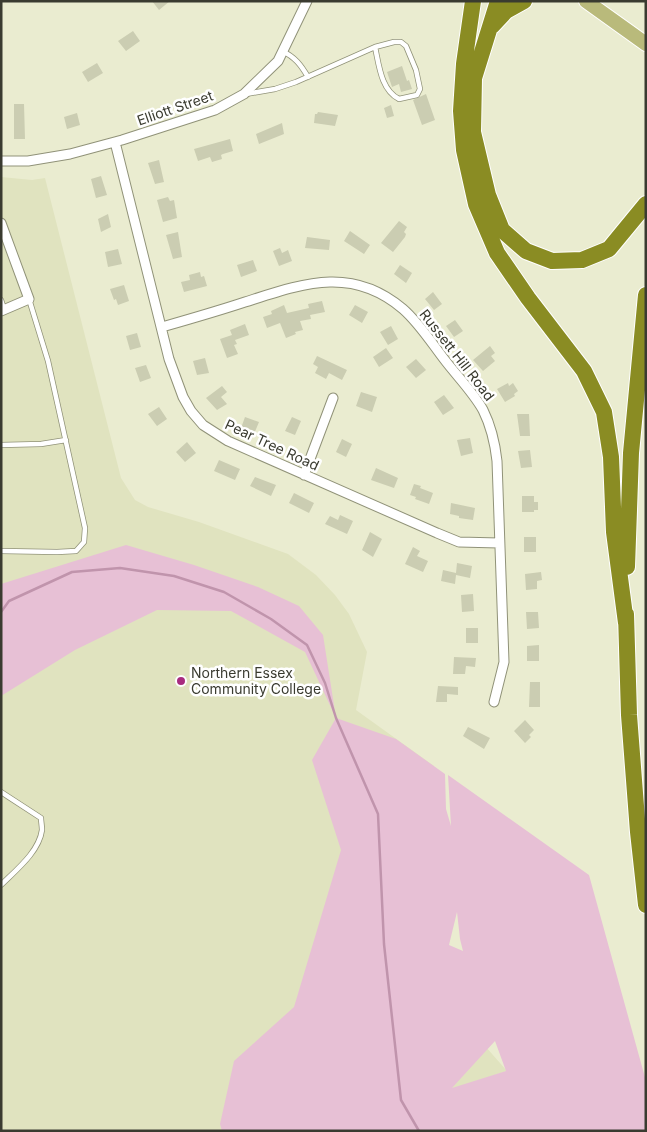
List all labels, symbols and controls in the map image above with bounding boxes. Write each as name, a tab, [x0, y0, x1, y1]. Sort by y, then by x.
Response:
street label: Elliott Street	[135, 86, 215, 128]
street label: Russett Hill Road	[416, 306, 498, 404]
street label: Pear Tree Road	[223, 415, 322, 474]
place label: Northern Essex Community College	[191, 664, 321, 697]
marker: Northern Essex Community College	[175, 675, 187, 687]

